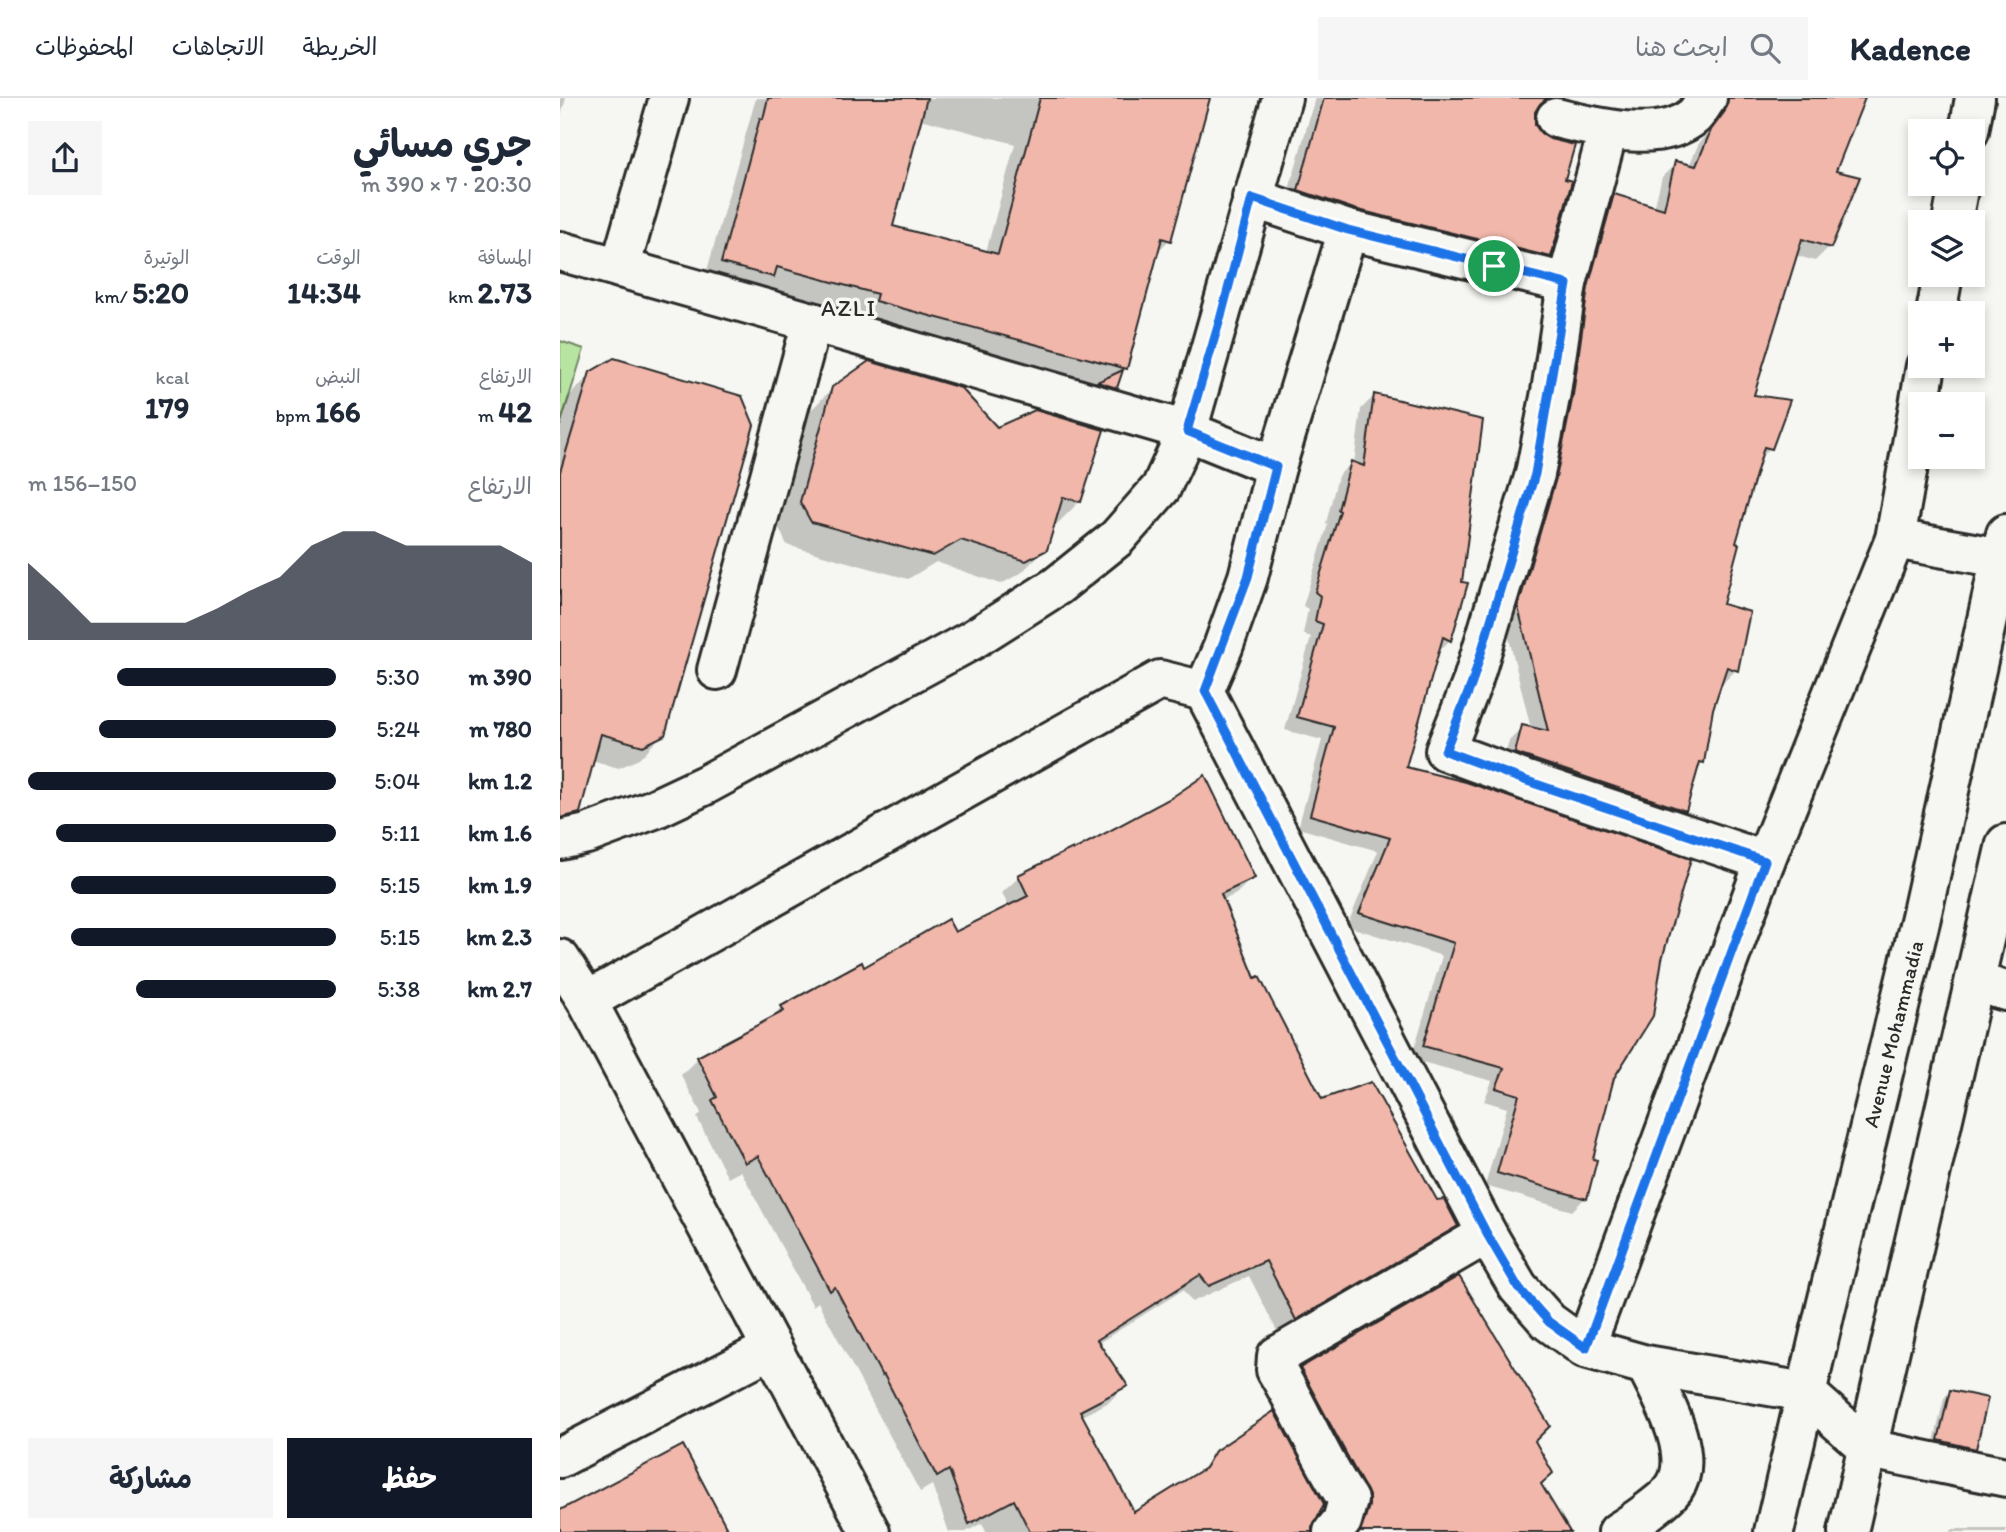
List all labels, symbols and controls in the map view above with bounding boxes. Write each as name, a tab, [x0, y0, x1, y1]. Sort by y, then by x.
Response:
search box	[1318, 17, 1808, 80]
icon: search	[1746, 29, 1784, 67]
text: Kadence	[1850, 29, 1971, 68]
text: ابحث هنا	[1635, 31, 1728, 63]
text: المحفوظات	[35, 32, 134, 61]
text: الاتجاهات	[172, 32, 265, 61]
text: الخريطة	[303, 32, 377, 61]
map controls	[1908, 119, 1985, 469]
button: locate	[1908, 119, 1985, 196]
button: share	[28, 121, 102, 195]
text: جري مسائي	[353, 121, 532, 167]
text: 20:30 · 7 × 390 m	[361, 170, 532, 198]
button: layers	[1908, 210, 1985, 287]
pin	[1464, 236, 1524, 296]
text: الوتيرة	[143, 246, 189, 269]
text: الوقت	[316, 246, 361, 269]
text: المسافة	[478, 246, 532, 269]
icon: arrive	[1475, 247, 1513, 285]
text: 5:20	[132, 274, 189, 311]
text: 14:34	[287, 274, 361, 311]
text: 2.73	[478, 274, 532, 311]
text: /km	[95, 285, 132, 308]
text: km	[448, 285, 478, 308]
district label: AZLI	[821, 294, 877, 322]
button: +	[1908, 301, 1985, 378]
text: النبض	[315, 365, 361, 388]
text: الارتفاع	[479, 365, 532, 388]
text: kcal	[156, 366, 189, 389]
text: 179	[145, 389, 189, 426]
button: −	[1908, 392, 1985, 469]
text: 166	[315, 393, 361, 430]
text: 42	[498, 393, 532, 430]
text: bpm	[275, 404, 315, 427]
text: m	[478, 404, 498, 427]
text: 150–156 m	[28, 469, 137, 497]
text: الارتفاع	[468, 472, 532, 500]
text: 5:30	[376, 663, 420, 691]
text: 390 m	[469, 663, 532, 691]
text: 5:24	[376, 715, 420, 743]
text: 780 m	[469, 715, 532, 743]
text: 5:04	[374, 767, 420, 795]
text: 1.2 km	[468, 767, 532, 795]
text: 5:11	[381, 819, 420, 847]
text: 1.6 km	[468, 819, 532, 847]
text: 5:15	[380, 871, 420, 899]
text: 1.9 km	[468, 871, 532, 899]
text: 5:15	[380, 923, 420, 951]
text: 2.3 km	[466, 923, 532, 951]
street label: Avenue Mohammadia	[1858, 938, 1928, 1130]
text: 5:38	[377, 975, 420, 1003]
text: 2.7 km	[467, 975, 532, 1003]
button: مشاركة	[28, 1438, 273, 1518]
button: حفظ	[287, 1438, 532, 1518]

